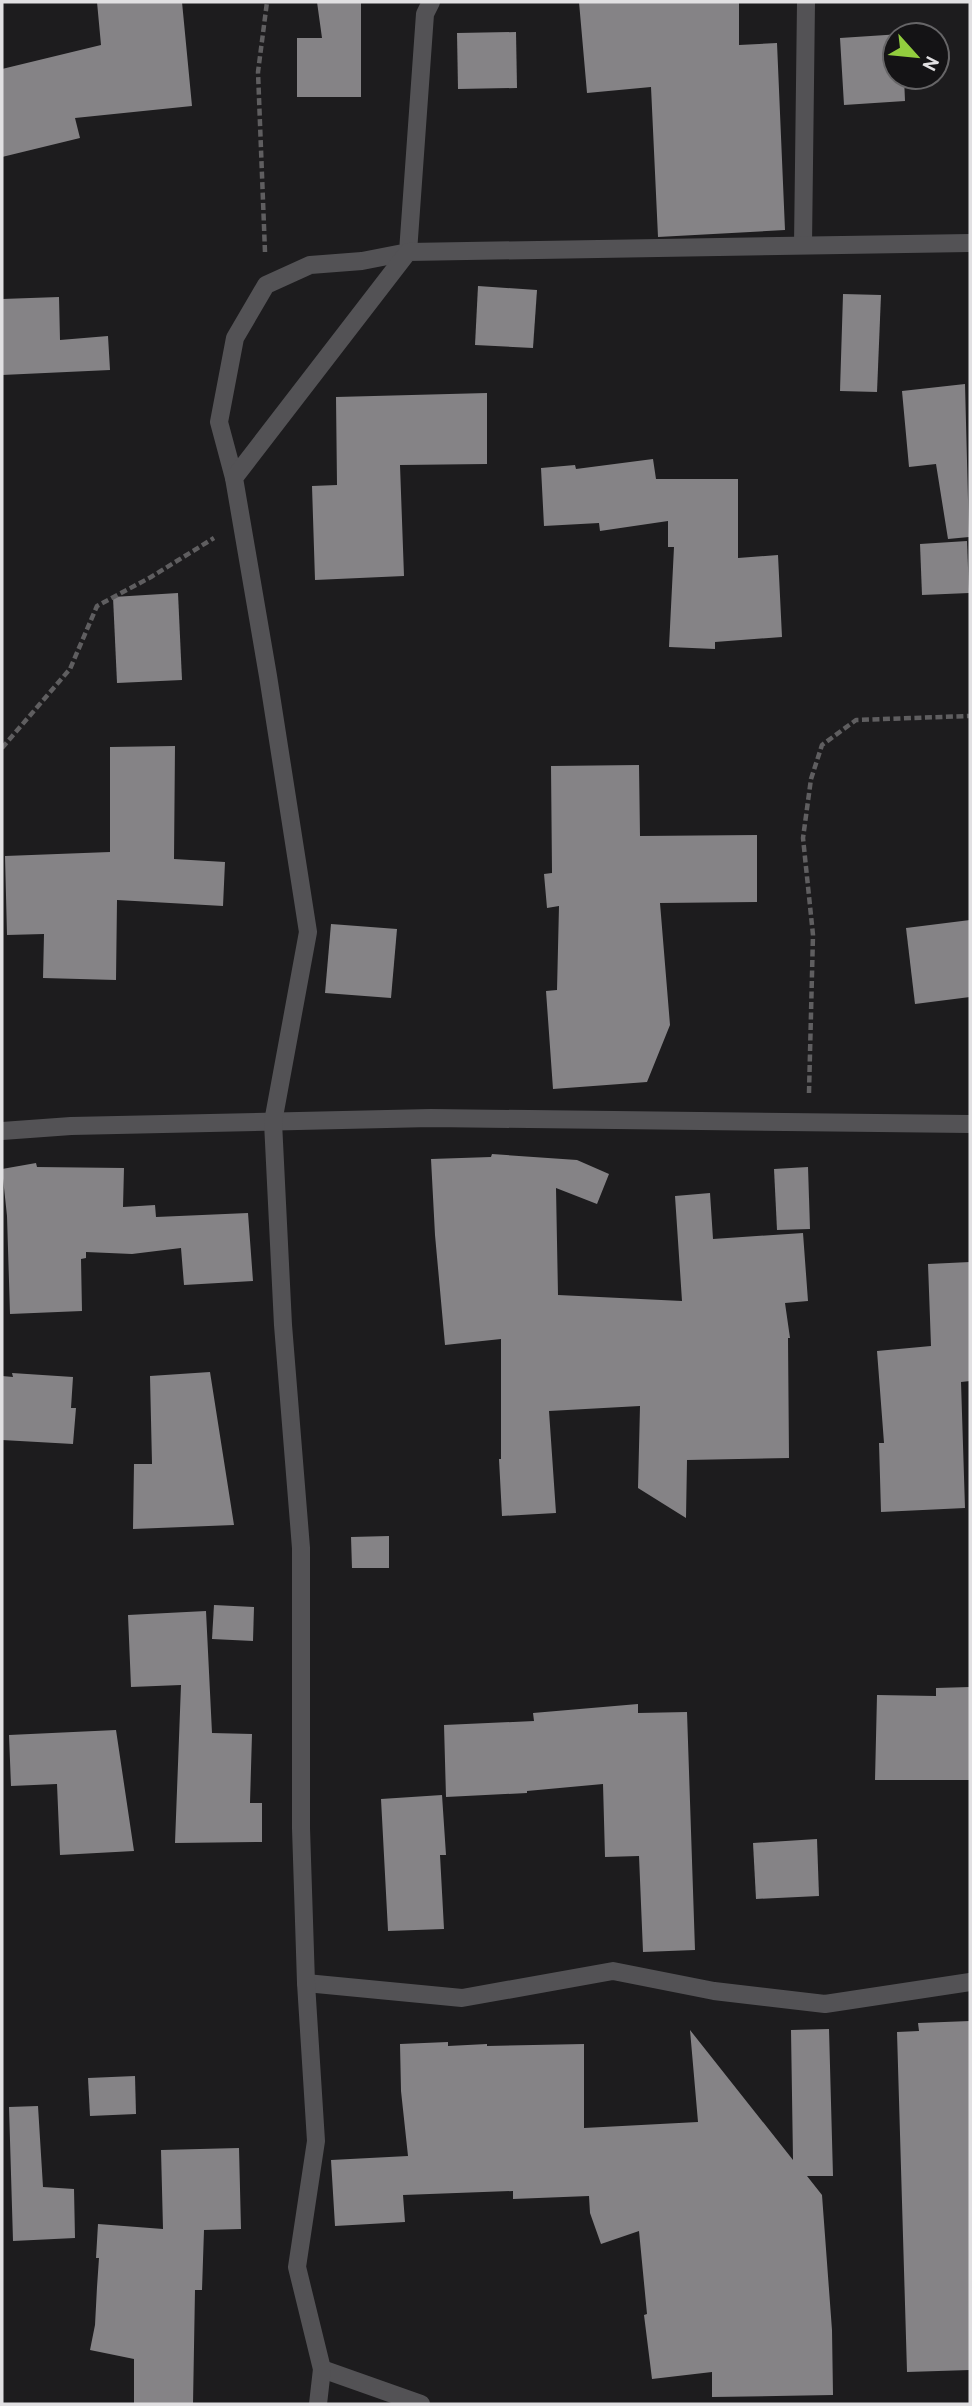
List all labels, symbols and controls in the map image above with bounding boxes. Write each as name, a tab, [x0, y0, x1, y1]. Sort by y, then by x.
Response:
north arrow	[881, 21, 951, 91]
text: N	[916, 51, 943, 74]

